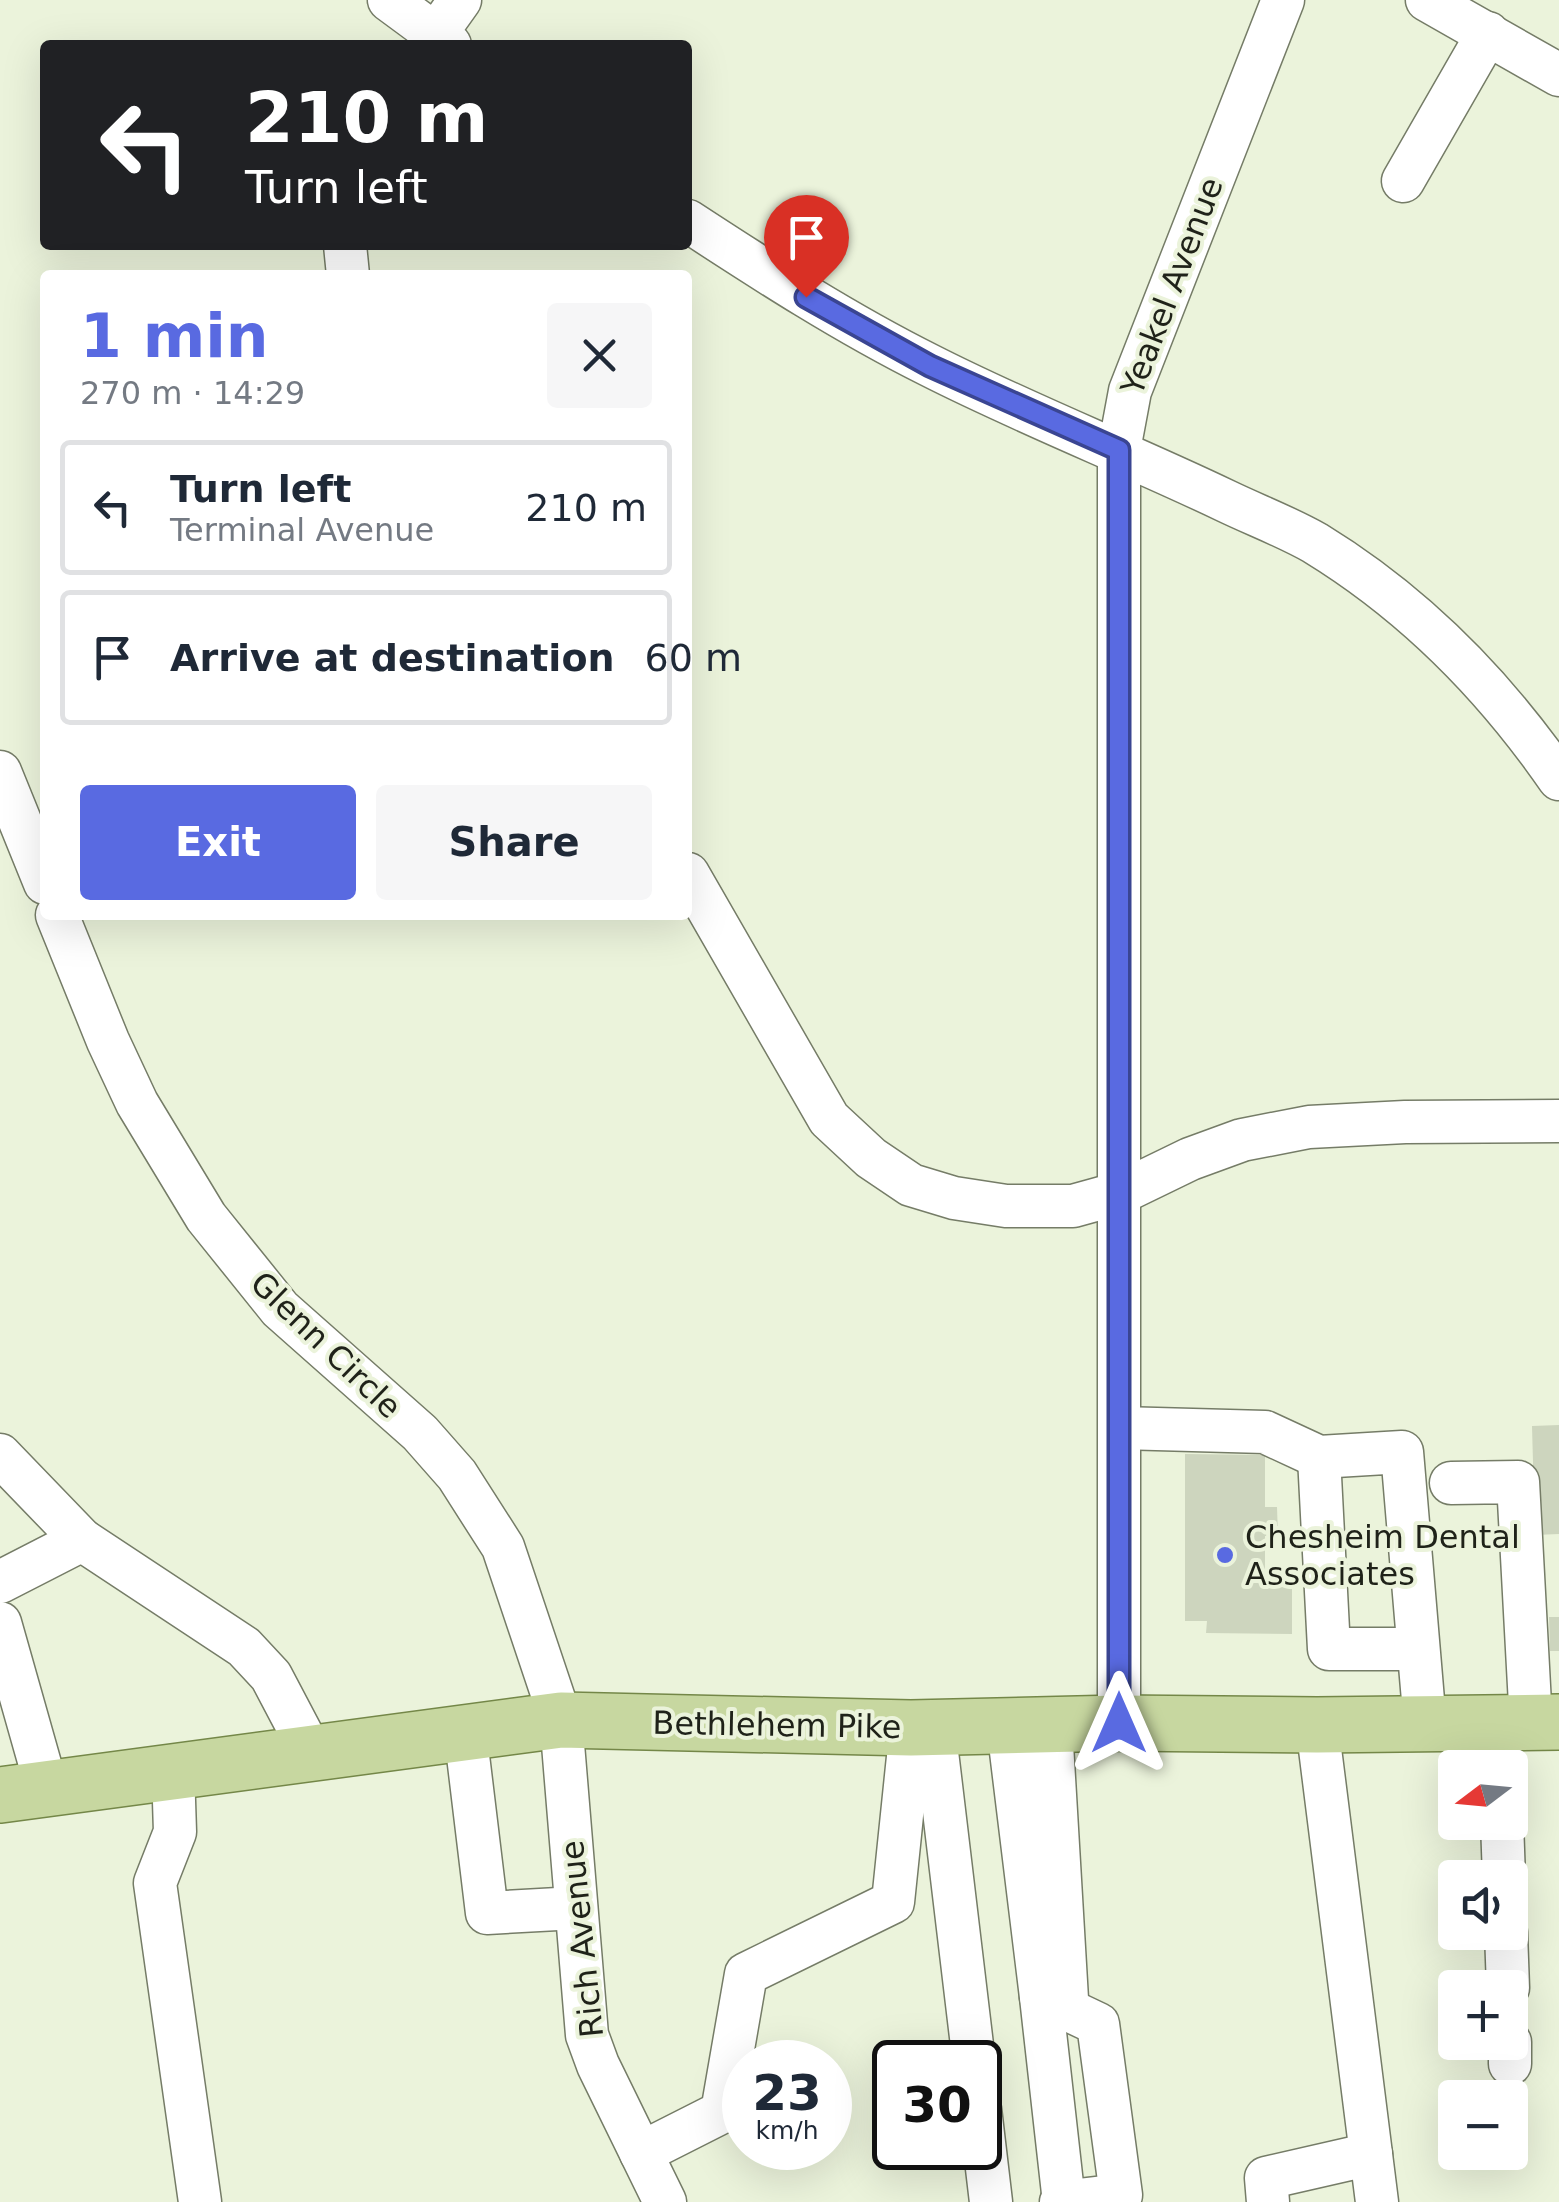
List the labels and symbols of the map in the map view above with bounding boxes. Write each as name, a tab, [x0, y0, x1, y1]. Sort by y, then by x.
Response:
street label: Yeakel Avenue	[1113, 172, 1231, 401]
pin	[764, 195, 849, 298]
street label: Glenn Circle	[243, 1264, 409, 1426]
place label: Chesheim Dental Associates	[1245, 1518, 1520, 1593]
marker: Chesheim Dental Associates	[1214, 1544, 1236, 1566]
position arrow	[1067, 1671, 1171, 1775]
street label: Bethlehem Pike	[652, 1704, 902, 1746]
north arrow	[1438, 1750, 1528, 1840]
street label: Rich Avenue	[553, 1839, 611, 2039]
speed limit sign: 30	[872, 2040, 1002, 2170]

